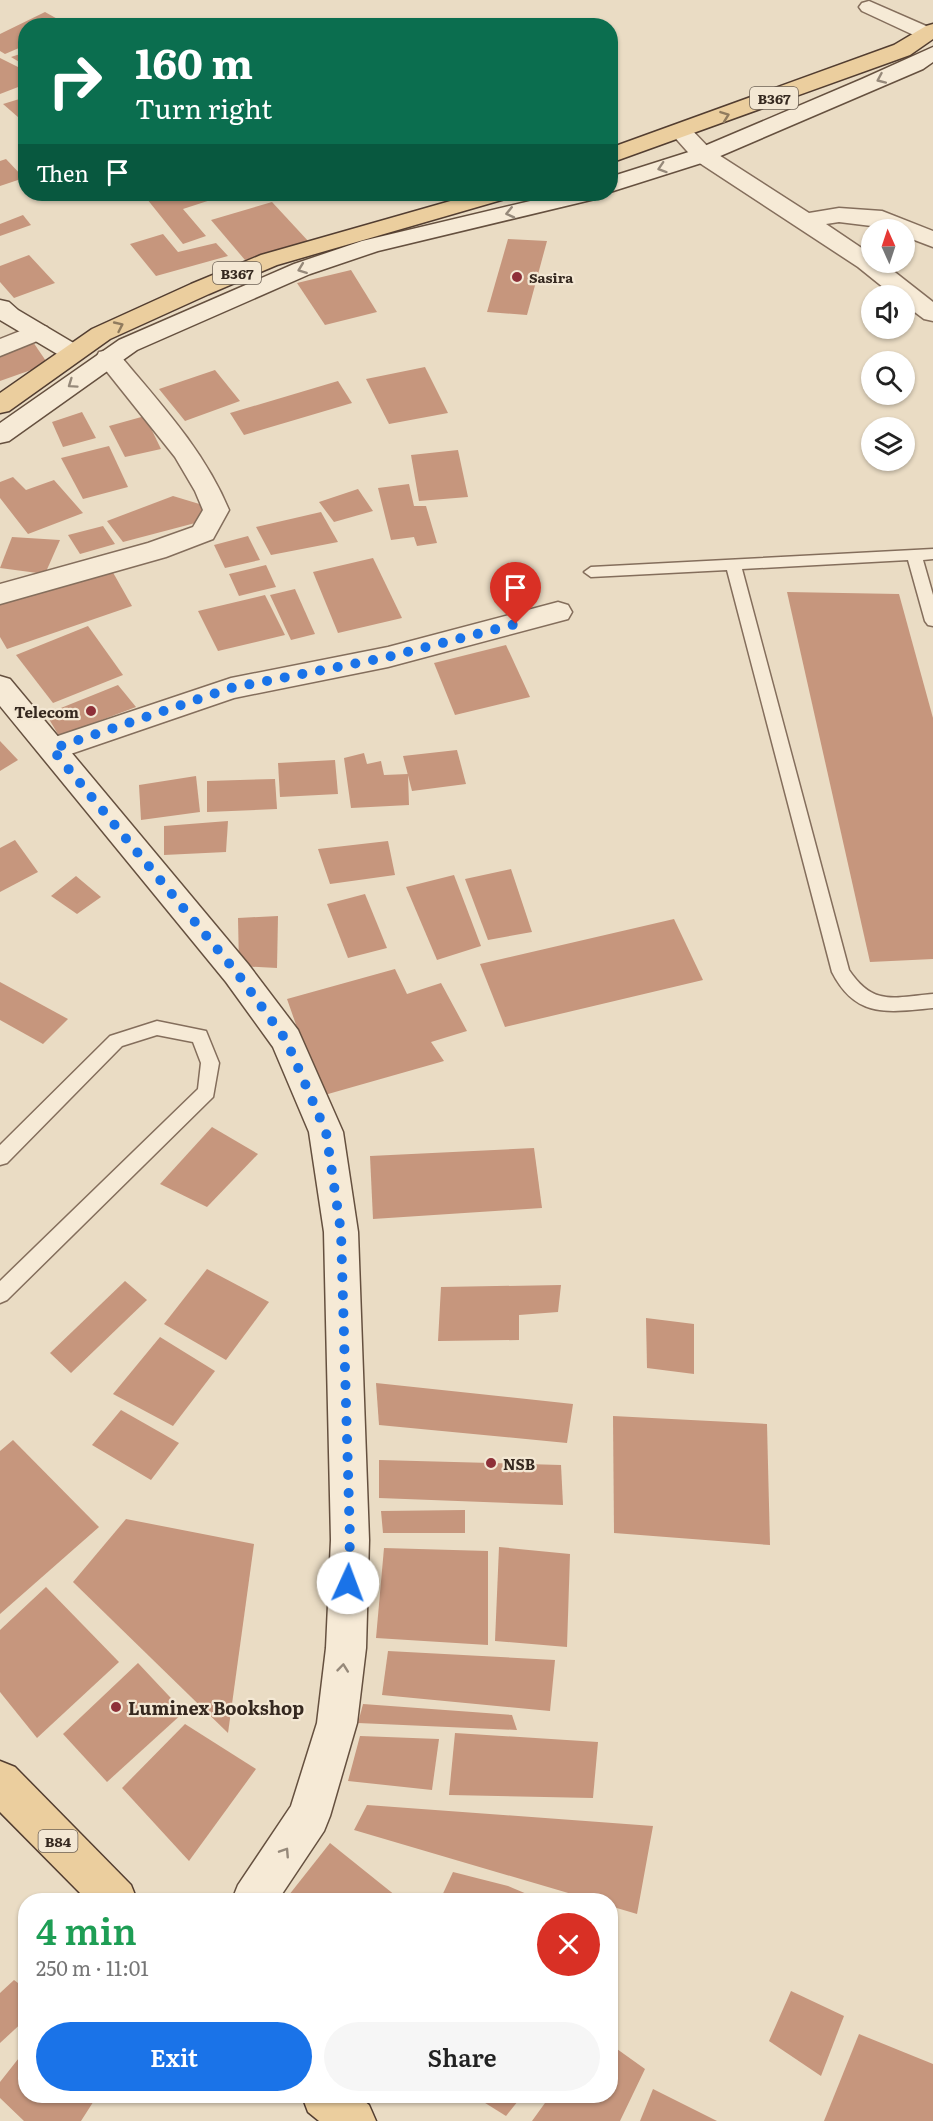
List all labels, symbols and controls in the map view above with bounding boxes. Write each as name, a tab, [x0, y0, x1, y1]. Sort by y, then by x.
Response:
text: 160 m	[135, 30, 253, 92]
icon: right	[36, 42, 114, 120]
one-way arrow	[876, 72, 887, 84]
text: Turn right	[135, 87, 272, 127]
road number: B367	[750, 87, 798, 109]
one-way arrow	[719, 110, 730, 123]
text: Then	[36, 156, 89, 189]
icon: arrive	[101, 156, 134, 189]
one-way arrow	[657, 161, 668, 173]
one-way arrow	[505, 206, 515, 219]
north arrow	[861, 219, 915, 273]
map controls	[861, 219, 915, 471]
road number: B367	[213, 262, 261, 284]
one-way arrow	[297, 262, 307, 275]
place label: Sasira	[529, 267, 574, 287]
marker: Sasira	[510, 270, 524, 284]
button: sound	[861, 285, 915, 339]
one-way arrow	[112, 322, 123, 334]
button: search	[861, 351, 915, 405]
one-way arrow	[67, 377, 78, 388]
button: layers	[861, 417, 915, 471]
pin	[490, 562, 541, 624]
icon: arrive	[499, 571, 532, 604]
place label: Telecom	[14, 700, 79, 723]
marker: Telecom	[84, 704, 98, 718]
place label: NSB	[503, 1452, 535, 1475]
marker: NSB	[484, 1456, 498, 1470]
position arrow	[316, 1551, 380, 1615]
one-way arrow	[337, 1664, 349, 1673]
place label: Luminex Bookshop	[128, 1694, 304, 1721]
marker: Luminex Bookshop	[109, 1700, 123, 1714]
road number: B84	[38, 1830, 78, 1852]
one-way arrow	[278, 1848, 289, 1859]
text: 4 min	[36, 1903, 137, 1956]
button: close	[537, 1913, 600, 1976]
text: 250 m · 11:01	[36, 1952, 149, 1982]
button: Exit	[36, 2022, 312, 2091]
button: Share	[324, 2022, 600, 2091]

